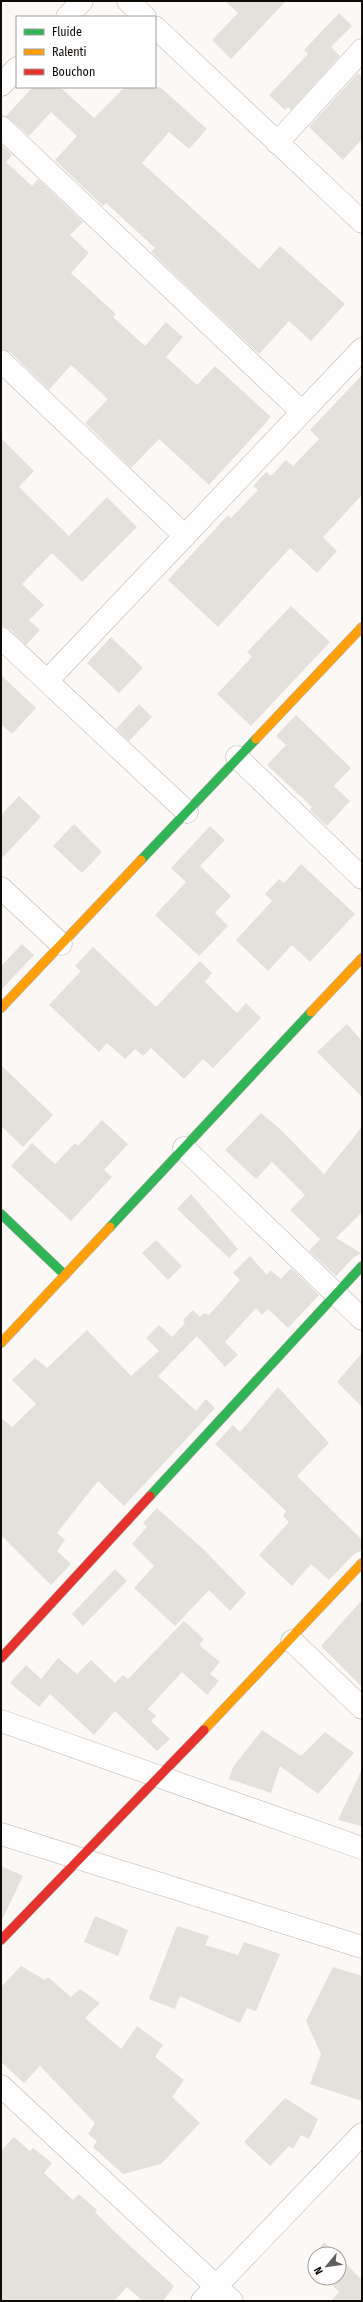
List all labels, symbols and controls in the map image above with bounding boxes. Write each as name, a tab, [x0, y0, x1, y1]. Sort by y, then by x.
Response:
legend	[16, 16, 156, 88]
text: Fluide	[52, 25, 82, 39]
text: Ralenti	[52, 45, 87, 59]
text: Bouchon	[52, 65, 95, 79]
north arrow	[307, 2246, 347, 2286]
text: N	[311, 2265, 326, 2277]

